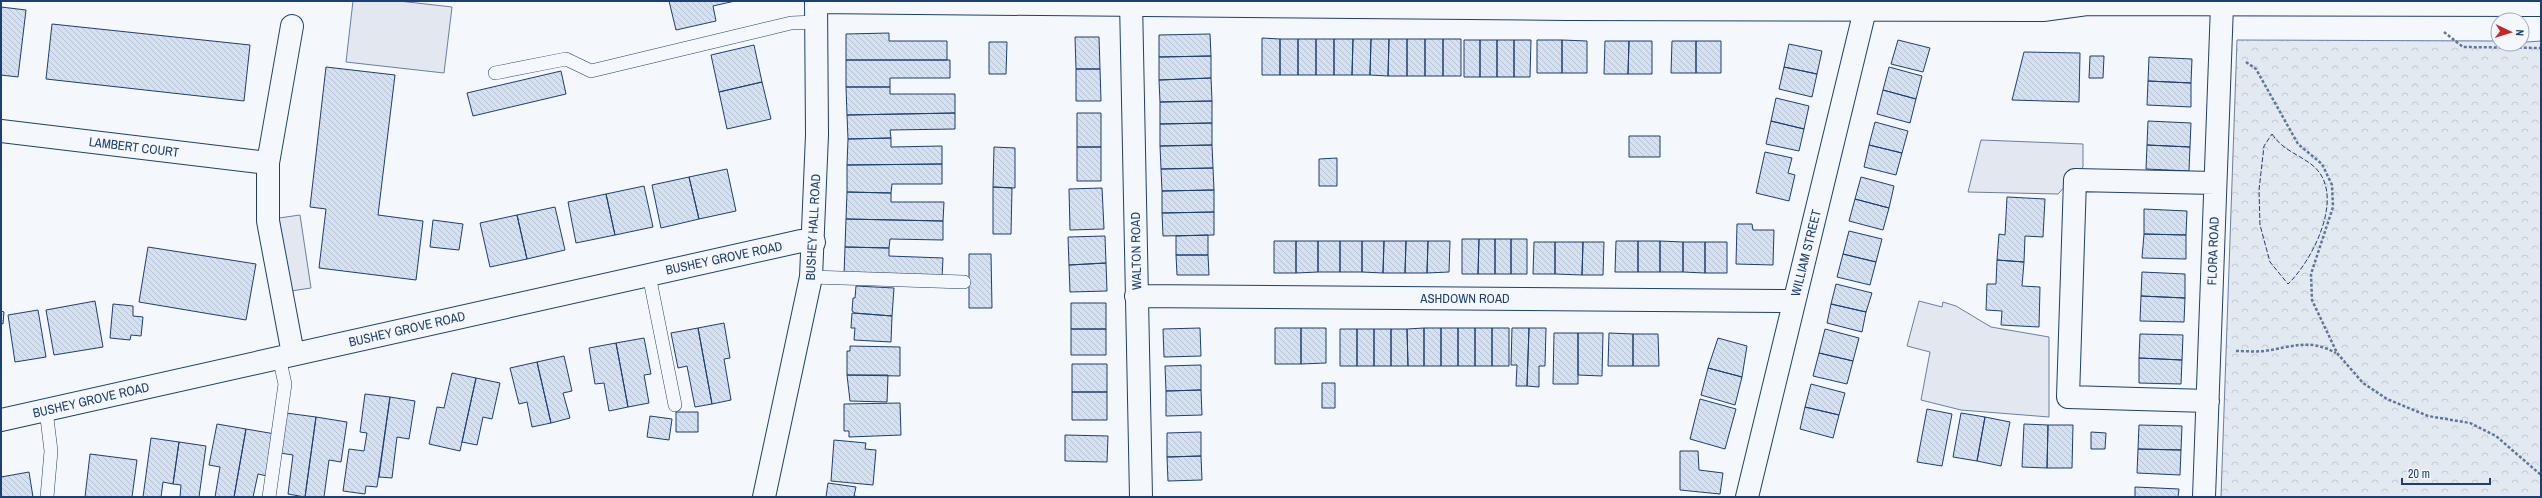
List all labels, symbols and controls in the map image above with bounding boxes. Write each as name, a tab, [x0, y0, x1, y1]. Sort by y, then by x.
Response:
north arrow	[2490, 12, 2530, 52]
text: N	[2513, 29, 2527, 36]
street label: LAMBERT COURT	[88, 133, 181, 161]
street label: BUSHEY HALL ROAD	[802, 173, 824, 281]
street label: WILLIAM STREET	[1787, 207, 1825, 298]
street label: WALTON ROAD	[1127, 212, 1145, 290]
street label: FLORA ROAD	[2203, 216, 2223, 286]
street label: BUSHEY GROVE ROAD	[664, 237, 784, 279]
street label: ASHDOWN ROAD	[1419, 290, 1510, 307]
street label: BUSHEY GROVE ROAD	[347, 307, 467, 351]
street label: BUSHEY GROVE ROAD	[31, 378, 151, 422]
scale bar	[2402, 460, 2490, 486]
text: 20 m	[2408, 466, 2430, 482]

